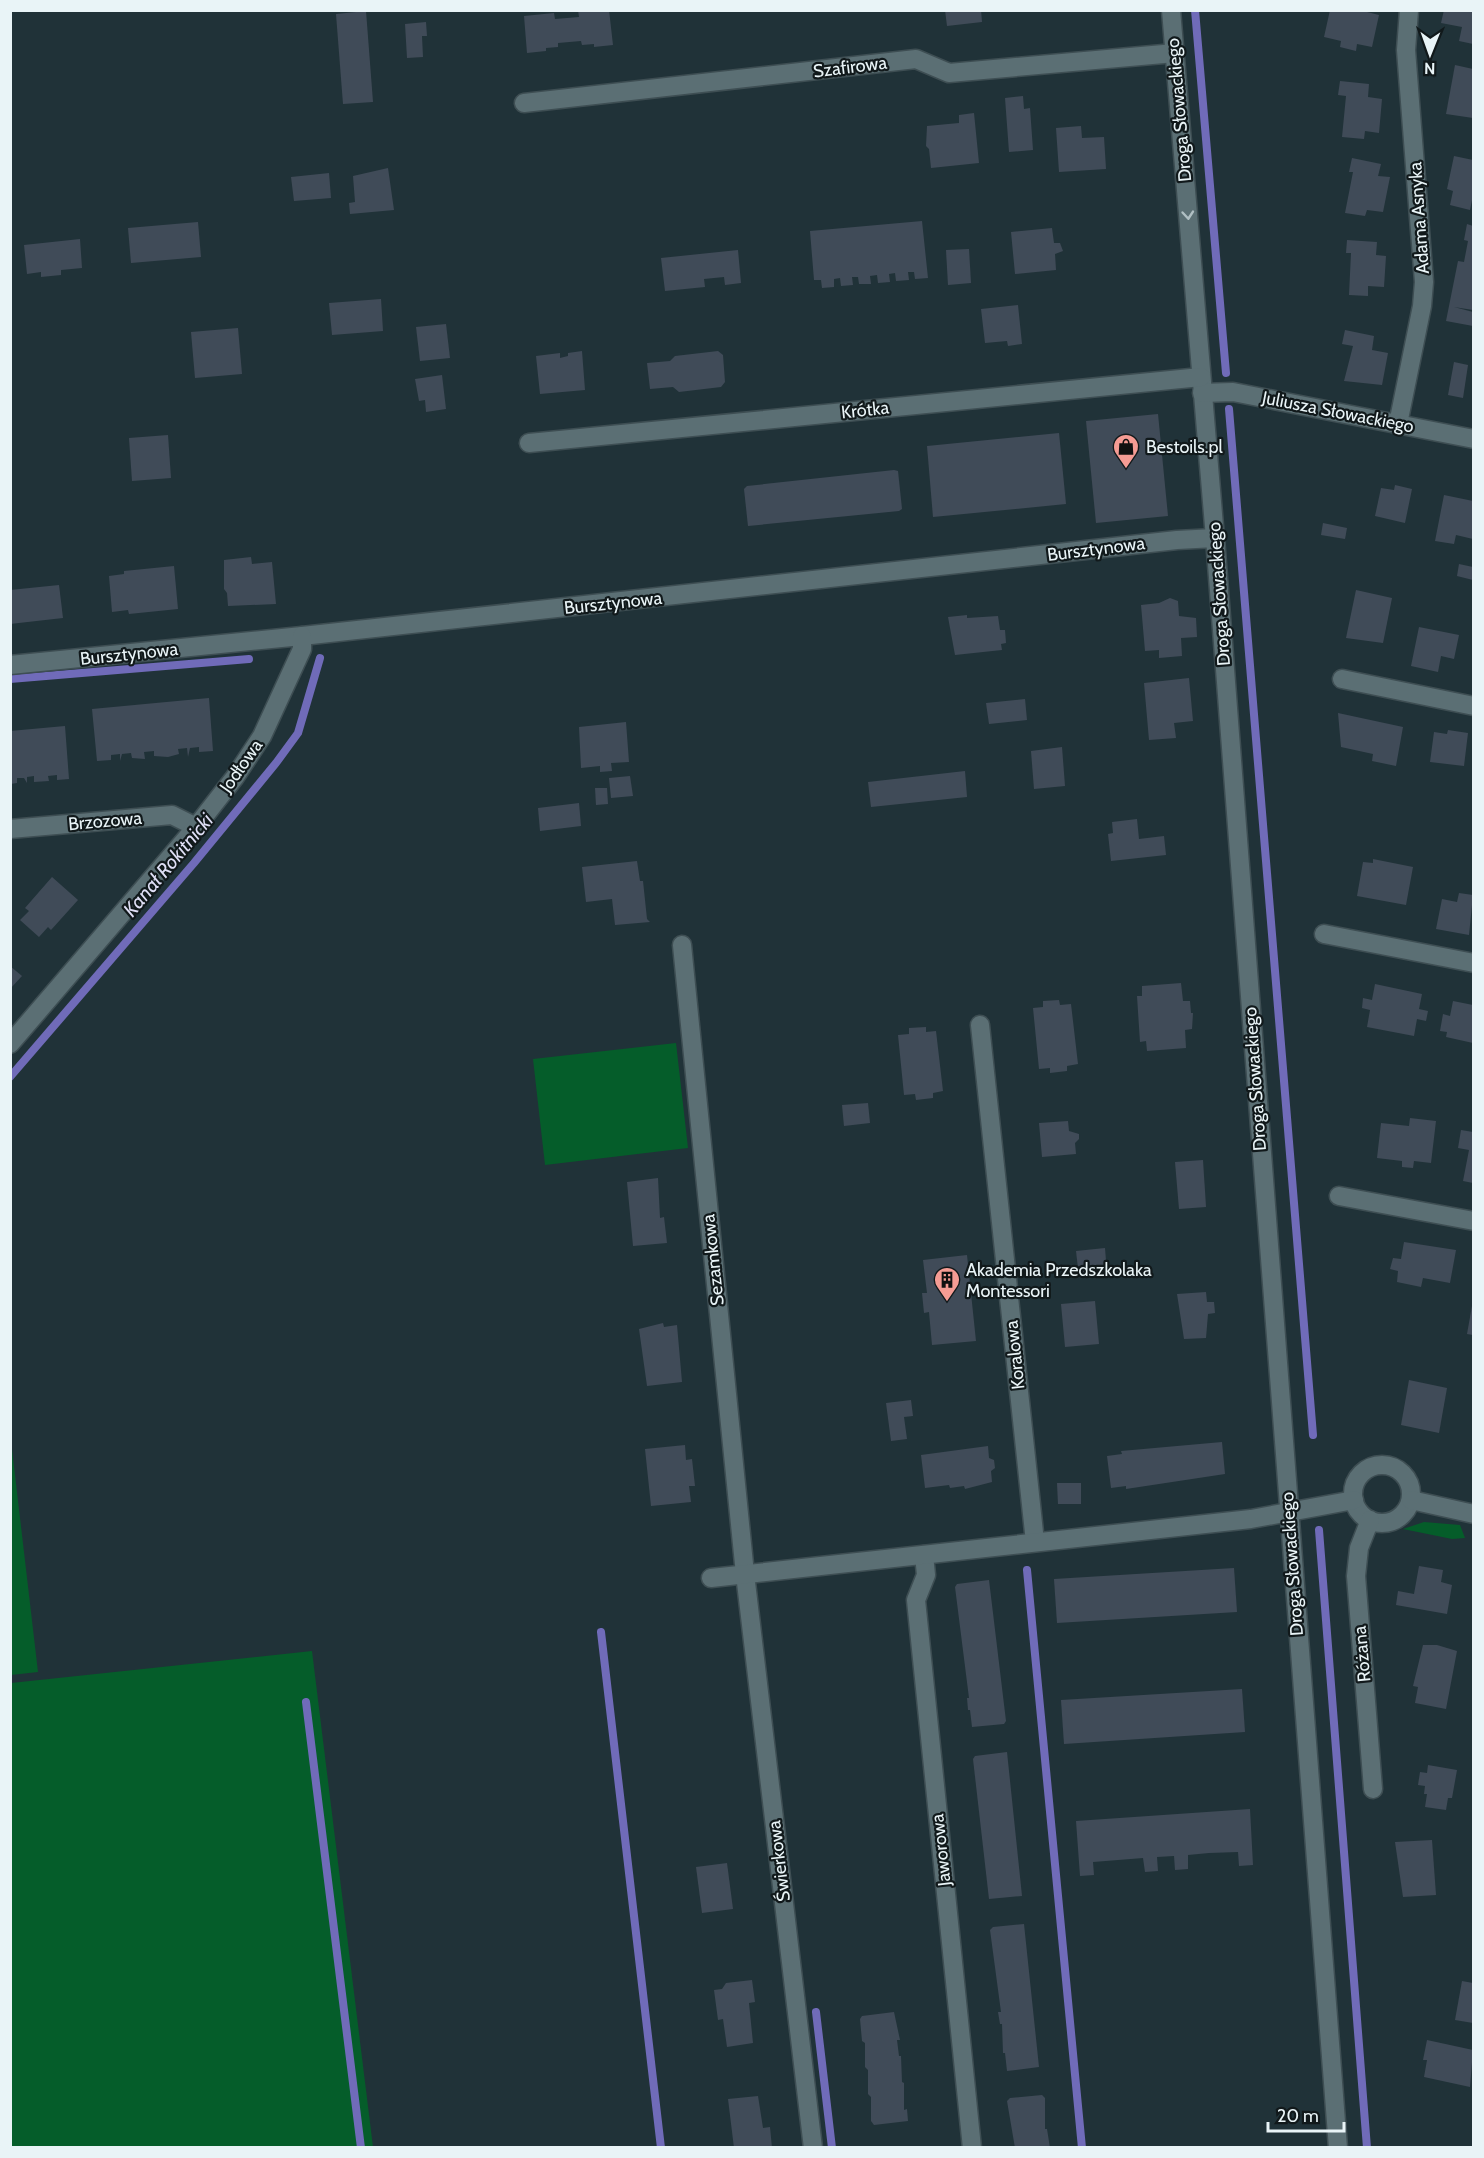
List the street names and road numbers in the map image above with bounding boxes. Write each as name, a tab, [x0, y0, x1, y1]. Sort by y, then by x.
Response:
street label: Droga Słowackiego	[1162, 37, 1196, 183]
street label: Szafirowa	[812, 52, 888, 82]
street label: Adama Asnyka	[1404, 161, 1434, 275]
street label: Juliusza Słowackiego	[1259, 386, 1416, 438]
street label: Krótka	[840, 397, 890, 423]
street label: Droga Słowackiego	[1203, 521, 1235, 667]
street label: Bursztynowa	[1046, 532, 1147, 566]
street label: Bursztynowa	[563, 587, 663, 619]
street label: Bursztynowa	[79, 638, 179, 670]
street label: Jodłowa	[214, 735, 267, 798]
street label: Brzozowa	[67, 807, 143, 835]
street label: Droga Słowackiego	[1239, 1006, 1271, 1152]
street label: Sezamkowa	[697, 1213, 729, 1307]
street label: Koralowa	[1000, 1319, 1030, 1391]
street label: Droga Słowackiego	[1276, 1491, 1308, 1637]
street label: Różana	[1349, 1625, 1375, 1683]
street label: Jaworowa	[926, 1812, 956, 1888]
street label: Świerkowa	[763, 1819, 795, 1903]

